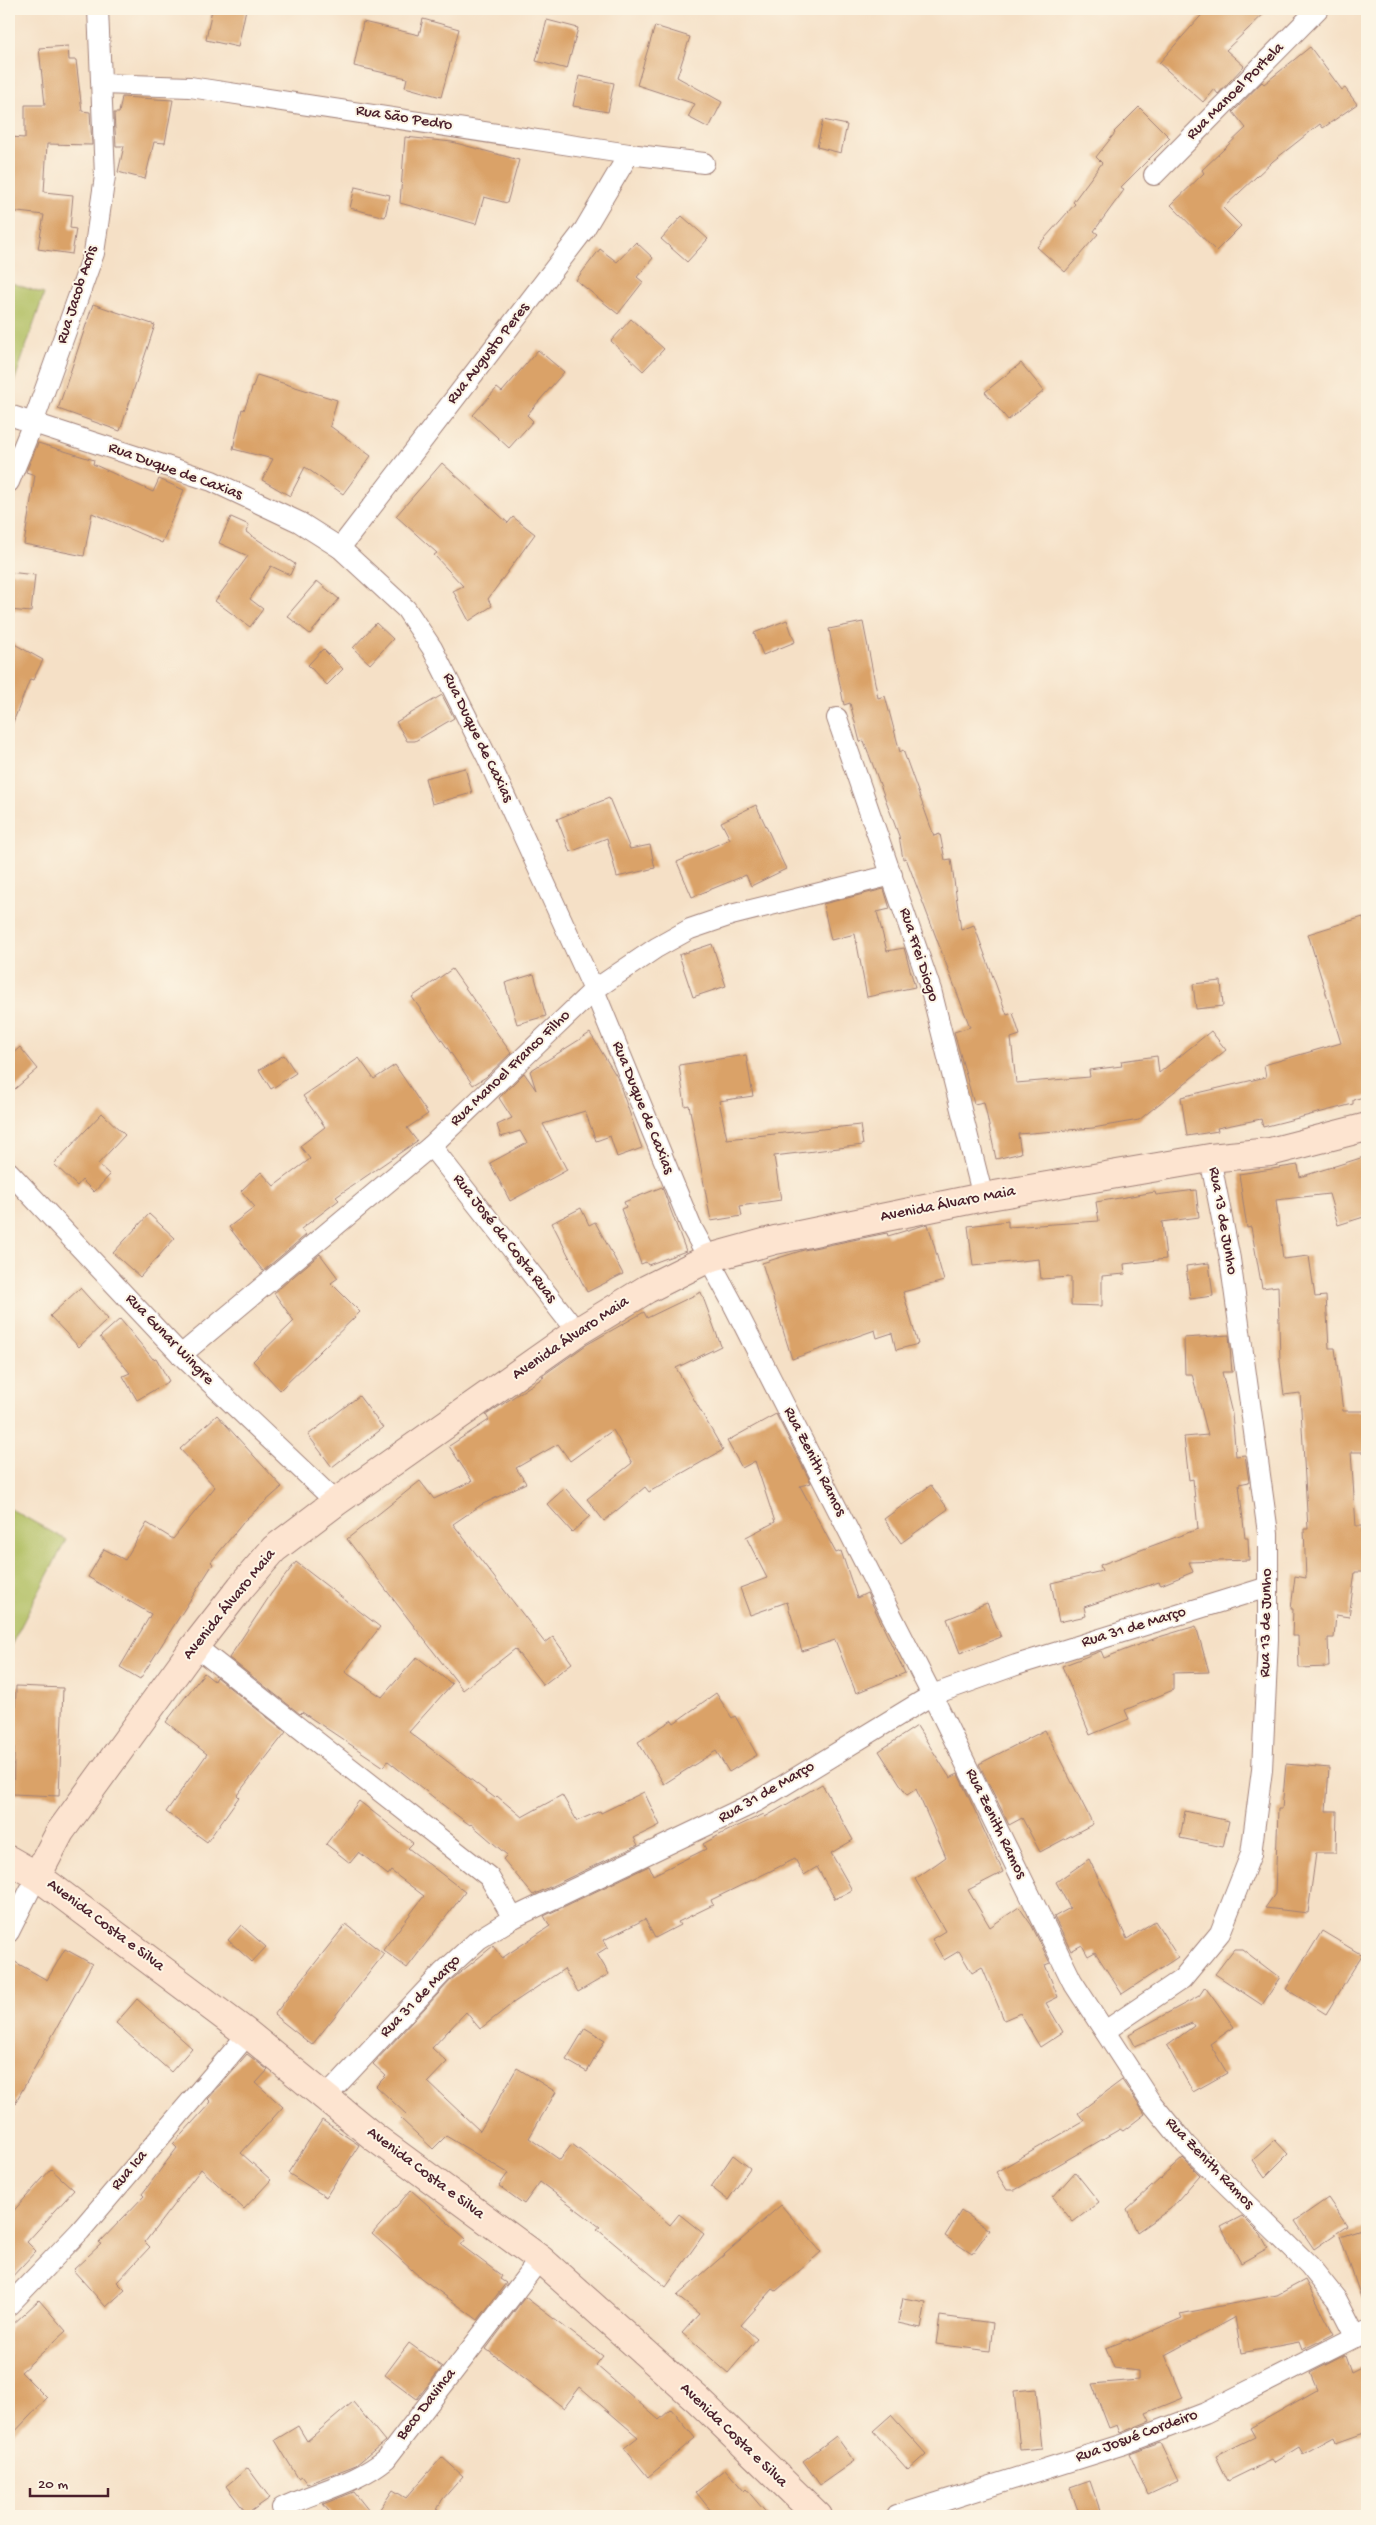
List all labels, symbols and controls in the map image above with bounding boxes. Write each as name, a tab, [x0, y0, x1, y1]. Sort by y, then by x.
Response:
street label: Rua Manoel Portela	[1183, 39, 1289, 145]
street label: Rua São Pedro	[354, 102, 454, 136]
street label: Rua Jacob Acris	[53, 243, 103, 346]
street label: Rua Augusto Peres	[443, 299, 535, 409]
street label: Rua Duque de Caxias	[105, 439, 246, 505]
street label: Rua Duque de Caxias	[437, 670, 517, 807]
street label: Rua Frei Diogo	[894, 906, 942, 1004]
street label: Rua Manoel Franco Filho	[447, 1007, 575, 1131]
street label: Rua Duque de Caxias	[607, 1039, 678, 1178]
street label: Rua 13 de Junho	[1203, 1166, 1241, 1276]
street label: Rua José da Costa Ruas	[448, 1171, 561, 1308]
street label: Avenida Álvaro Maia	[879, 1181, 1018, 1227]
street label: Rua Gunar Wingre	[121, 1290, 218, 1390]
street label: Avenida Álvaro Maia	[508, 1291, 634, 1385]
street label: Rua Zenith Ramos	[778, 1404, 850, 1521]
street label: Avenida Álvaro Maia	[179, 1544, 281, 1664]
street label: Rua 13 de Junho	[1257, 1568, 1277, 1678]
street label: Rua 31 de Março	[1080, 1603, 1188, 1653]
street label: Rua 31 de Março	[716, 1758, 818, 1828]
street label: Rua Zenith Ramos	[960, 1766, 1030, 1883]
street label: Avenida Costa e Silva	[42, 1876, 168, 1977]
street label: Rua 31 de Março	[377, 1952, 465, 2042]
street label: Rua Zenith Ramos	[1160, 2114, 1258, 2215]
street label: Avenida Costa e Silva	[362, 2124, 488, 2225]
street label: Rua Ica	[108, 2146, 153, 2195]
street label: Beco Davinca	[393, 2364, 462, 2445]
street label: Avenida Costa e Silva	[675, 2380, 792, 2493]
street label: Rua Josué Cordeiro	[1073, 2406, 1201, 2468]
scale bar	[30, 2465, 108, 2497]
text: 20 m	[38, 2476, 68, 2494]

